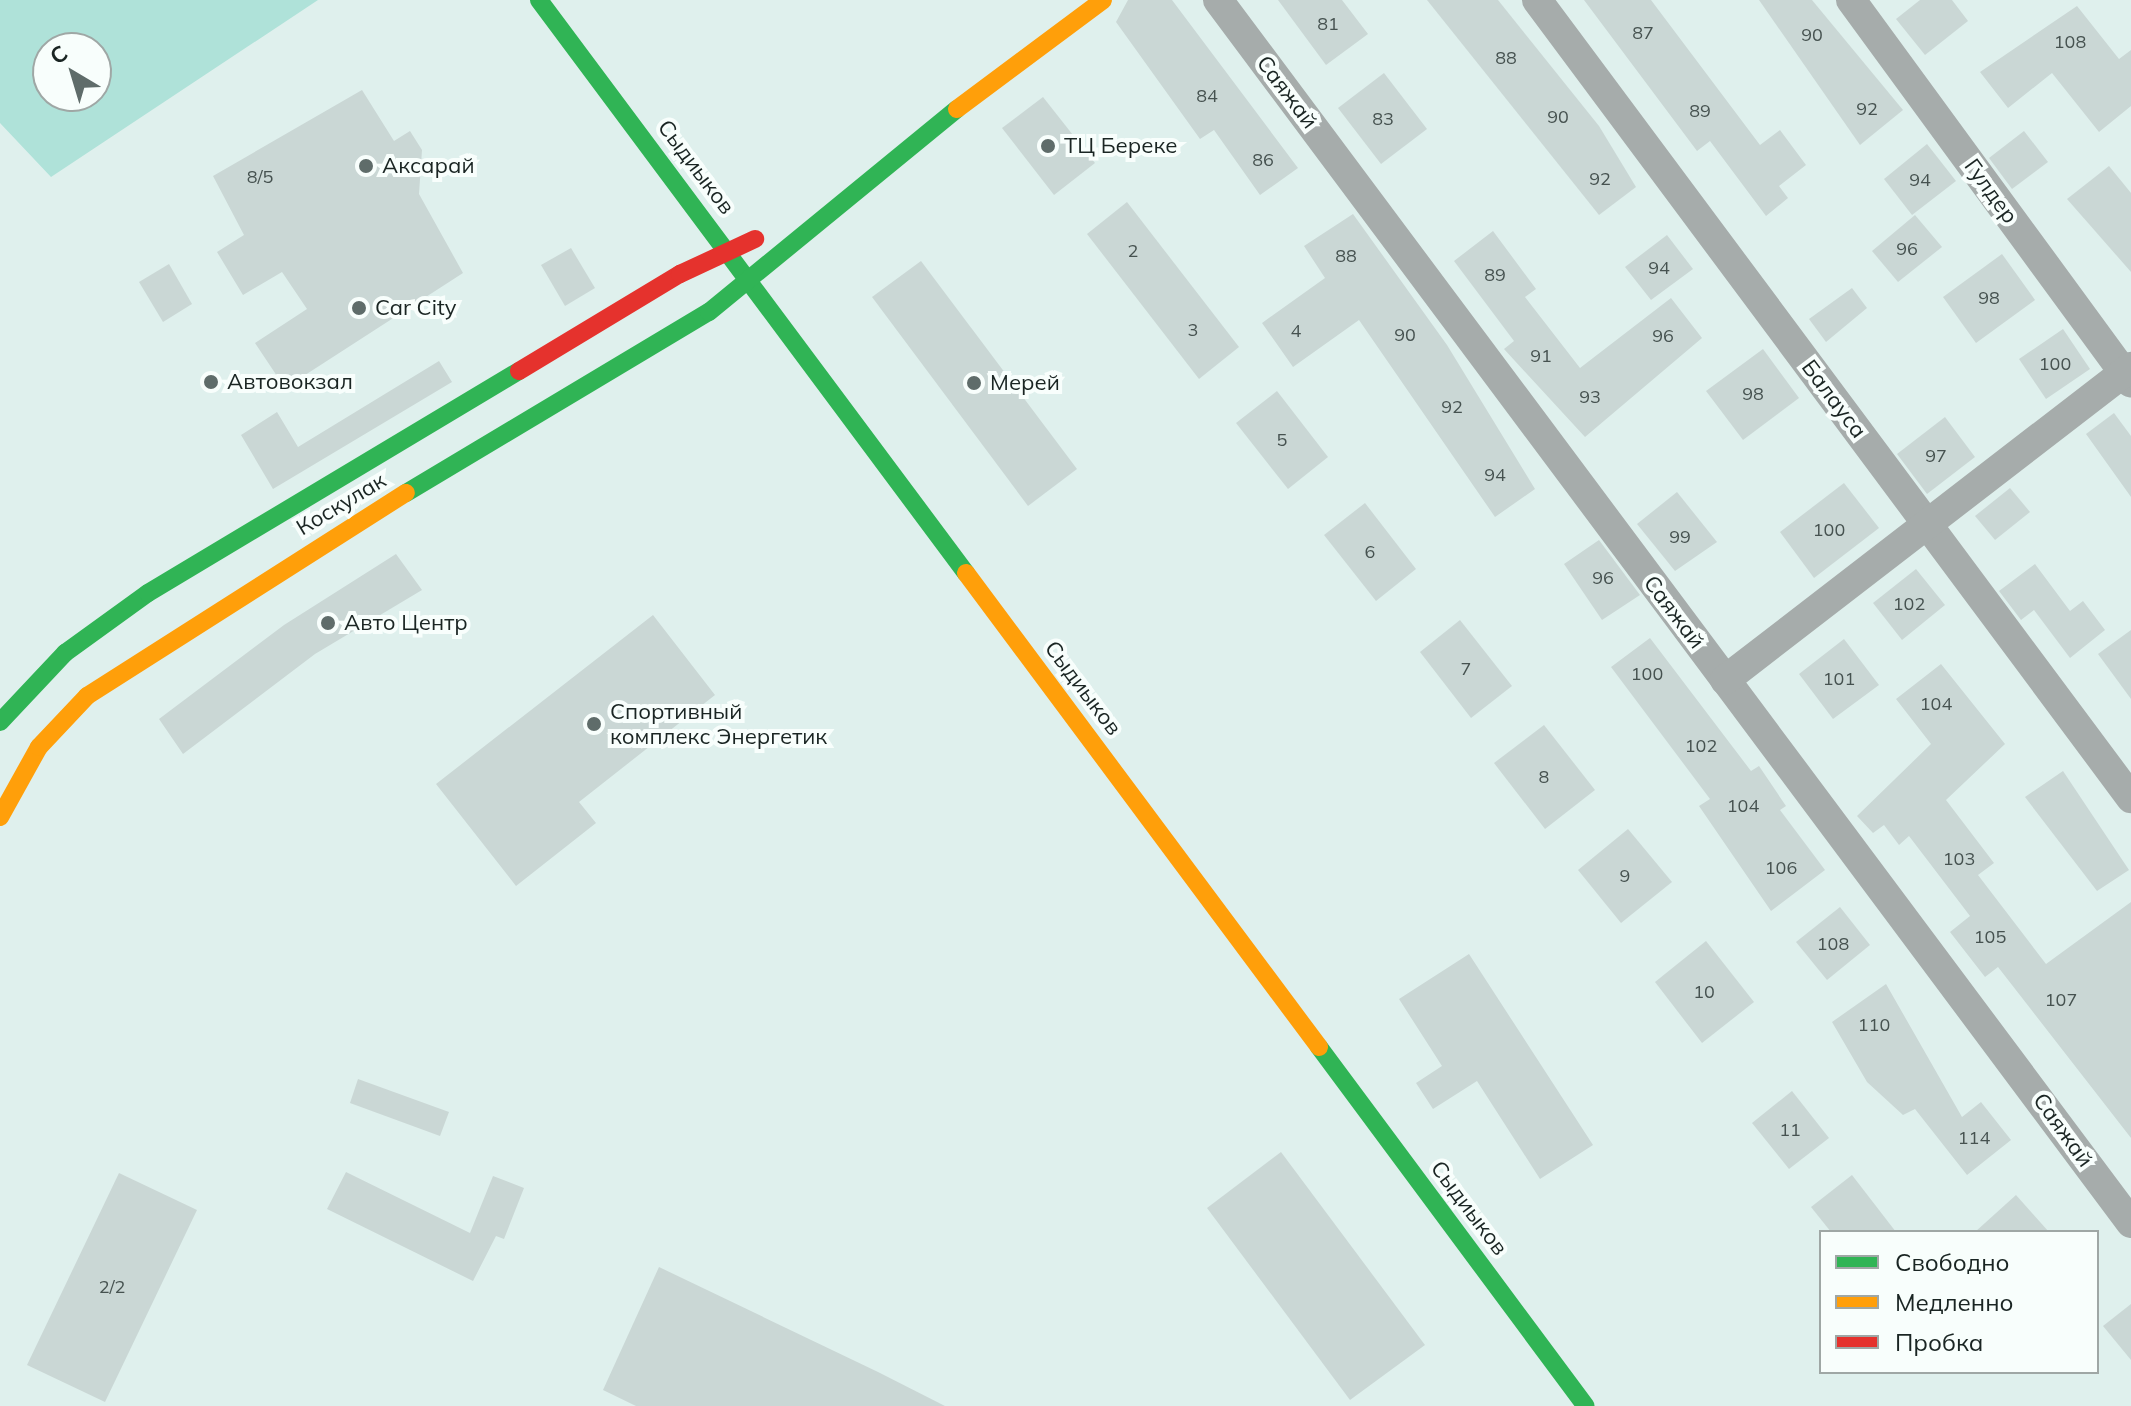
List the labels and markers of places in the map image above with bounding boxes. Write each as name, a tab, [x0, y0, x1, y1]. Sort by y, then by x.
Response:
place label: ТЦ Береке	[1064, 133, 1177, 159]
marker: ТЦ Береке	[1039, 137, 1057, 155]
place label: Аксарай	[382, 153, 474, 179]
marker: Аксарай	[357, 157, 375, 175]
place label: Car City	[375, 295, 456, 321]
marker: Car City	[350, 299, 368, 317]
place label: Автовокзал	[227, 369, 353, 395]
place label: Мерей	[990, 370, 1060, 396]
marker: Автовокзал	[202, 373, 220, 391]
marker: Мерей	[965, 374, 983, 392]
place label: Авто Центр	[344, 610, 468, 636]
marker: Авто Центр	[319, 614, 337, 632]
place label: Спортивный комплекс Энергетик	[610, 698, 827, 750]
marker: Спортивный комплекс Энергетик	[585, 715, 603, 733]

